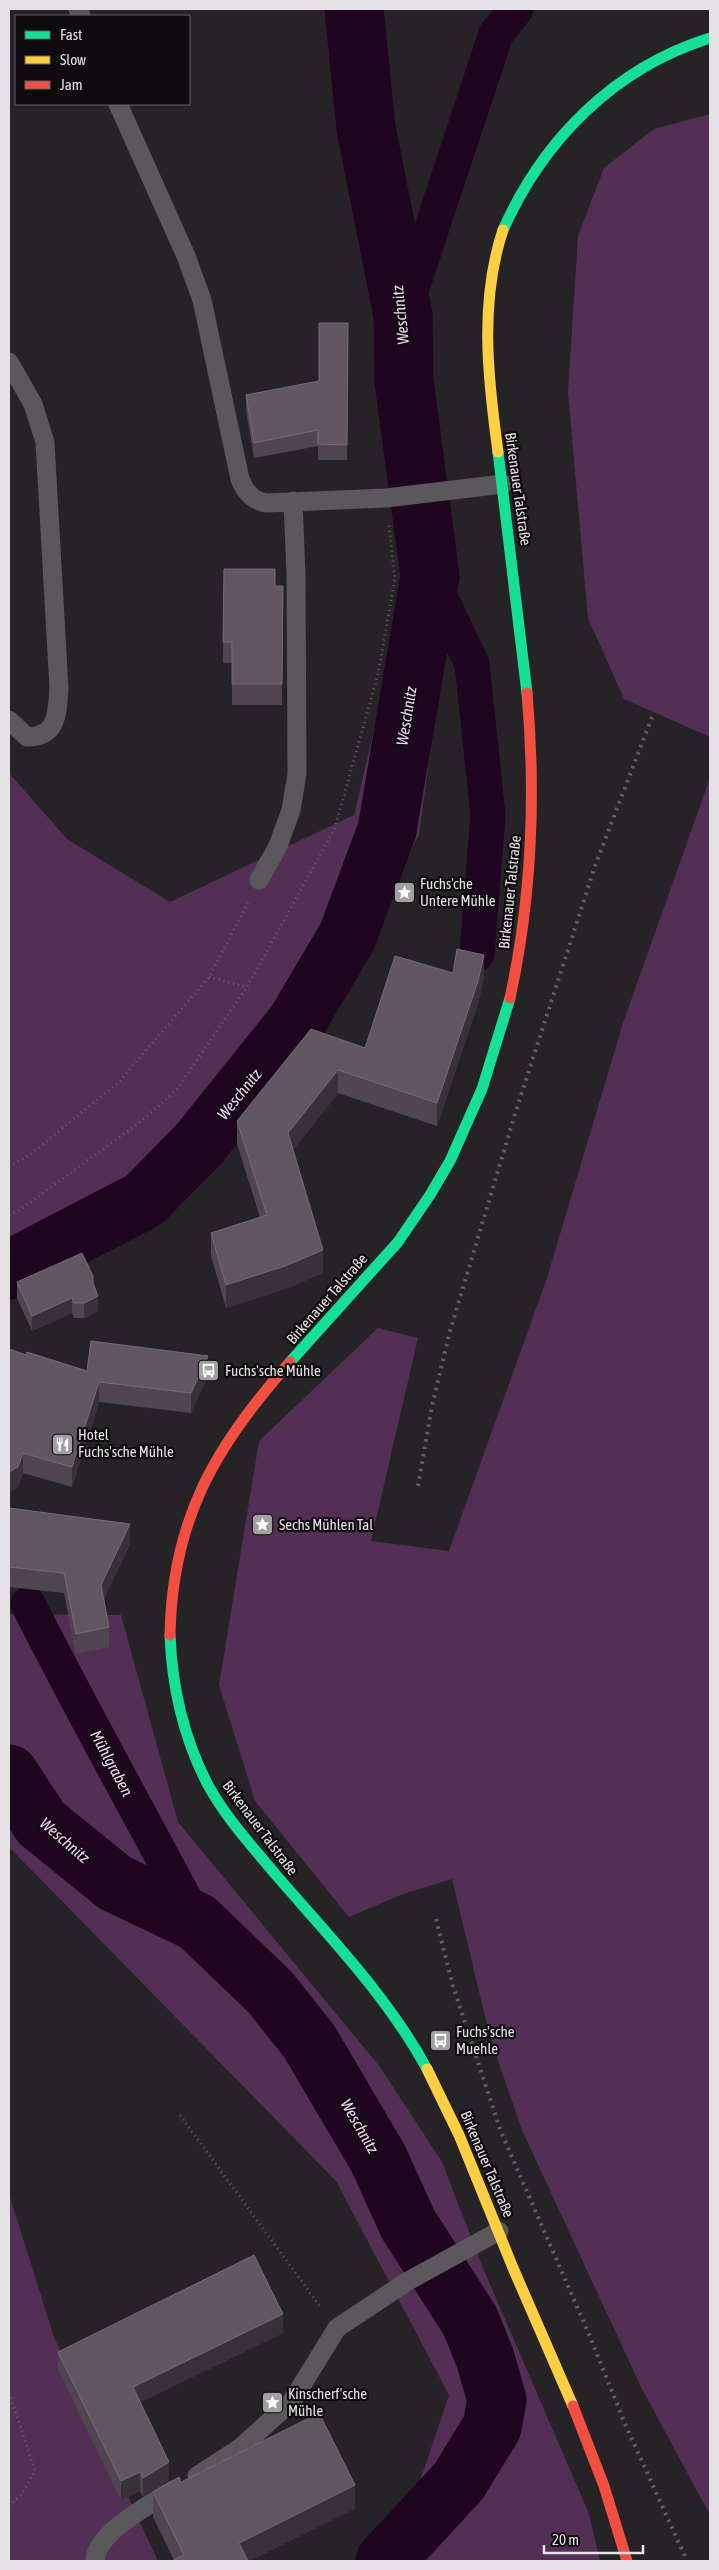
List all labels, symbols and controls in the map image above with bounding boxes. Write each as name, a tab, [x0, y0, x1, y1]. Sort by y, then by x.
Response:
legend	[15, 15, 190, 105]
text: Fast	[60, 26, 82, 43]
text: Slow	[60, 51, 86, 68]
text: Jam	[60, 76, 83, 93]
water label: Weschnitz	[388, 284, 412, 346]
street label: Birkenauer Talstraße	[502, 431, 535, 547]
water label: Weschnitz	[392, 685, 420, 747]
street label: Birkenauer Talstraße	[495, 834, 524, 950]
place label: Fuchs'che Untere Mühle	[420, 875, 496, 909]
place icon: Fuchs'che Untere Mühle	[392, 881, 416, 905]
water label: Weschnitz	[213, 1065, 265, 1123]
street label: Birkenauer Talstraße	[283, 1250, 371, 1347]
bus stop icon: Fuchs'sche Mühle	[197, 1359, 221, 1383]
place label: Fuchs'sche Mühle	[225, 1362, 321, 1379]
place label: Hotel Fuchs'sche Mühle	[78, 1426, 174, 1460]
restaurant icon: Hotel Fuchs'sche Mühle	[50, 1432, 74, 1456]
place icon: Sechs Mühlen Tal	[251, 1513, 275, 1537]
place label: Sechs Mühlen Tal	[279, 1516, 373, 1533]
water label: Mühlgraben	[86, 1727, 137, 1800]
street label: Birkenauer Talstraße	[219, 1777, 302, 1878]
water label: Weschnitz	[37, 1814, 94, 1866]
place label: Fuchs'sche Muehle	[456, 2023, 515, 2057]
bus stop icon: Fuchs'sche Muehle	[428, 2029, 452, 2053]
water label: Weschnitz	[337, 2096, 383, 2156]
street label: Birkenauer Talstraße	[457, 2108, 518, 2220]
place label: Kinscherf'sche Mühle	[288, 2385, 367, 2419]
place icon: Kinscherf'sche Mühle	[260, 2391, 284, 2415]
scale bar	[544, 2522, 643, 2554]
text: 20 m	[552, 2531, 579, 2548]

